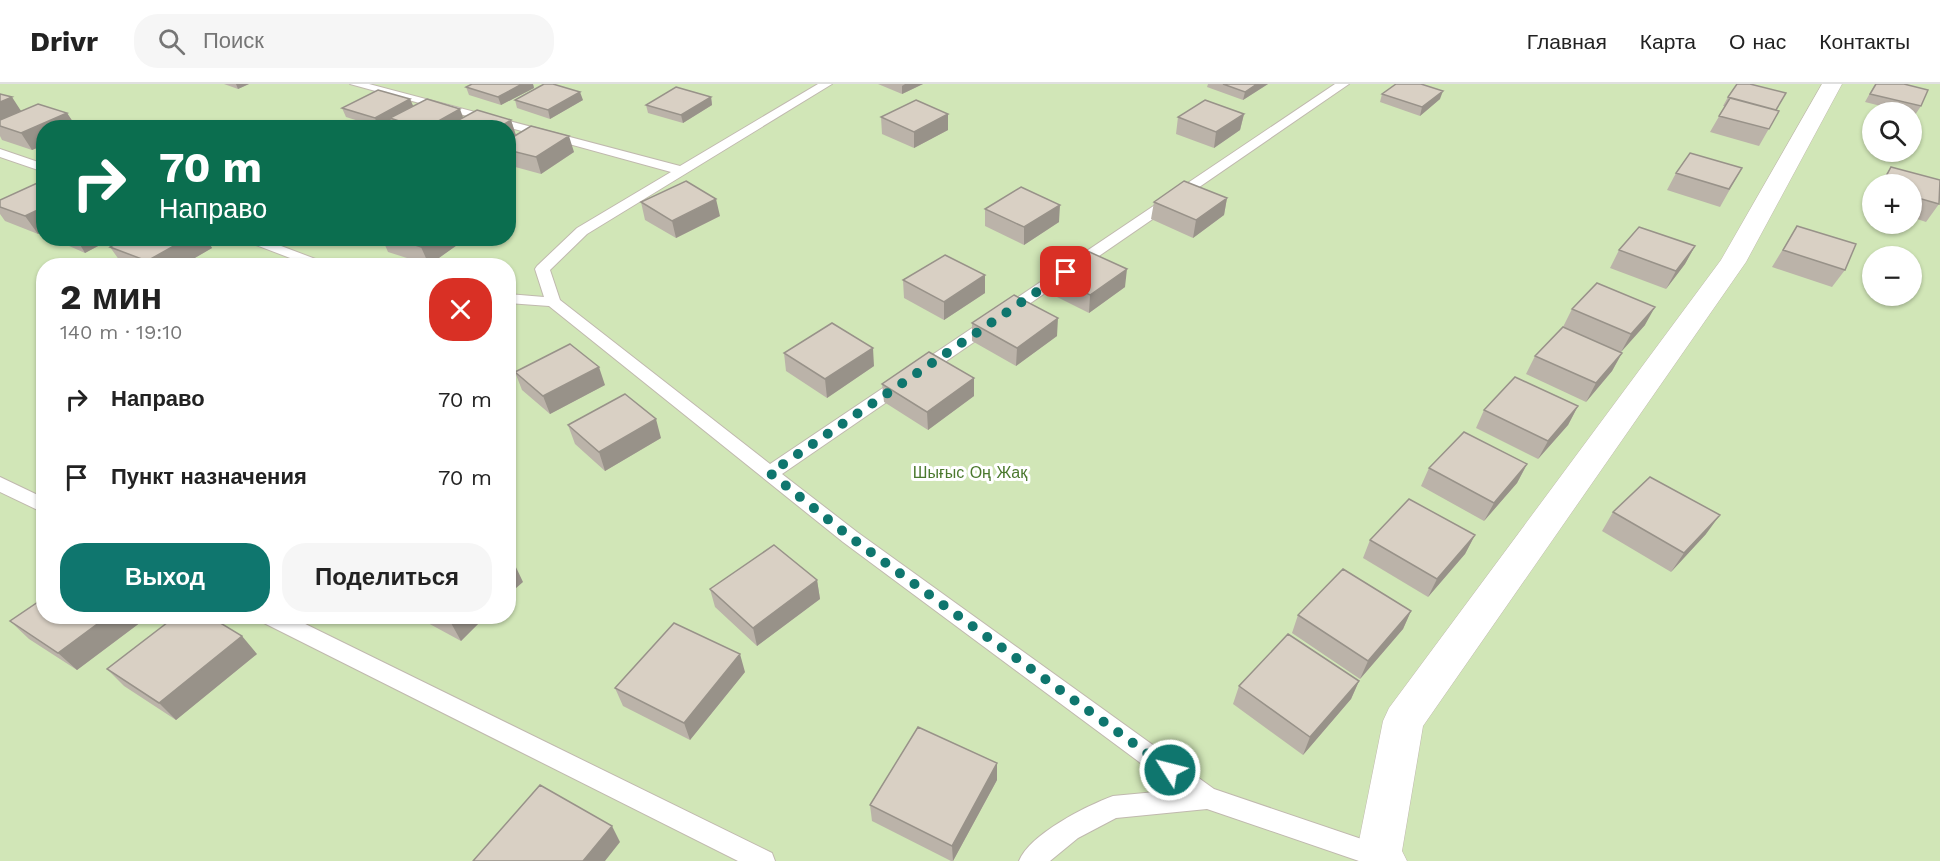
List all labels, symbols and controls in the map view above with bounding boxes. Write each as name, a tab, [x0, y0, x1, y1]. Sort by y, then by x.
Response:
search box	[134, 14, 554, 68]
text: Drivr	[30, 25, 98, 58]
icon: search	[155, 25, 188, 58]
text: Поиск	[203, 28, 264, 53]
text: Главная	[1527, 29, 1607, 54]
text: Карта	[1640, 29, 1696, 54]
text: О нас	[1729, 29, 1786, 54]
text: Контакты	[1819, 29, 1910, 54]
map controls	[1862, 102, 1922, 306]
button: search	[1862, 102, 1922, 162]
text: 70 m	[159, 143, 262, 192]
icon: right	[60, 144, 138, 222]
button: +	[1862, 174, 1922, 234]
text: Направо	[159, 193, 267, 225]
pin	[1040, 246, 1091, 297]
button: −	[1862, 246, 1922, 306]
icon: arrive	[1049, 255, 1082, 288]
text: 2 мин	[60, 276, 162, 318]
button: close	[429, 278, 492, 341]
text: 140 m · 19:10	[60, 320, 182, 344]
icon: right	[60, 383, 93, 416]
text: Направо	[111, 386, 205, 411]
text: 70 m	[438, 387, 492, 412]
icon: arrive	[60, 461, 93, 494]
park label: Шығыс Оң Жақ	[913, 463, 1028, 482]
text: Пункт назначения	[111, 464, 307, 489]
text: 70 m	[438, 465, 492, 490]
button: Выход	[60, 543, 270, 612]
button: Поделиться	[282, 543, 492, 612]
position arrow	[1138, 738, 1202, 802]

